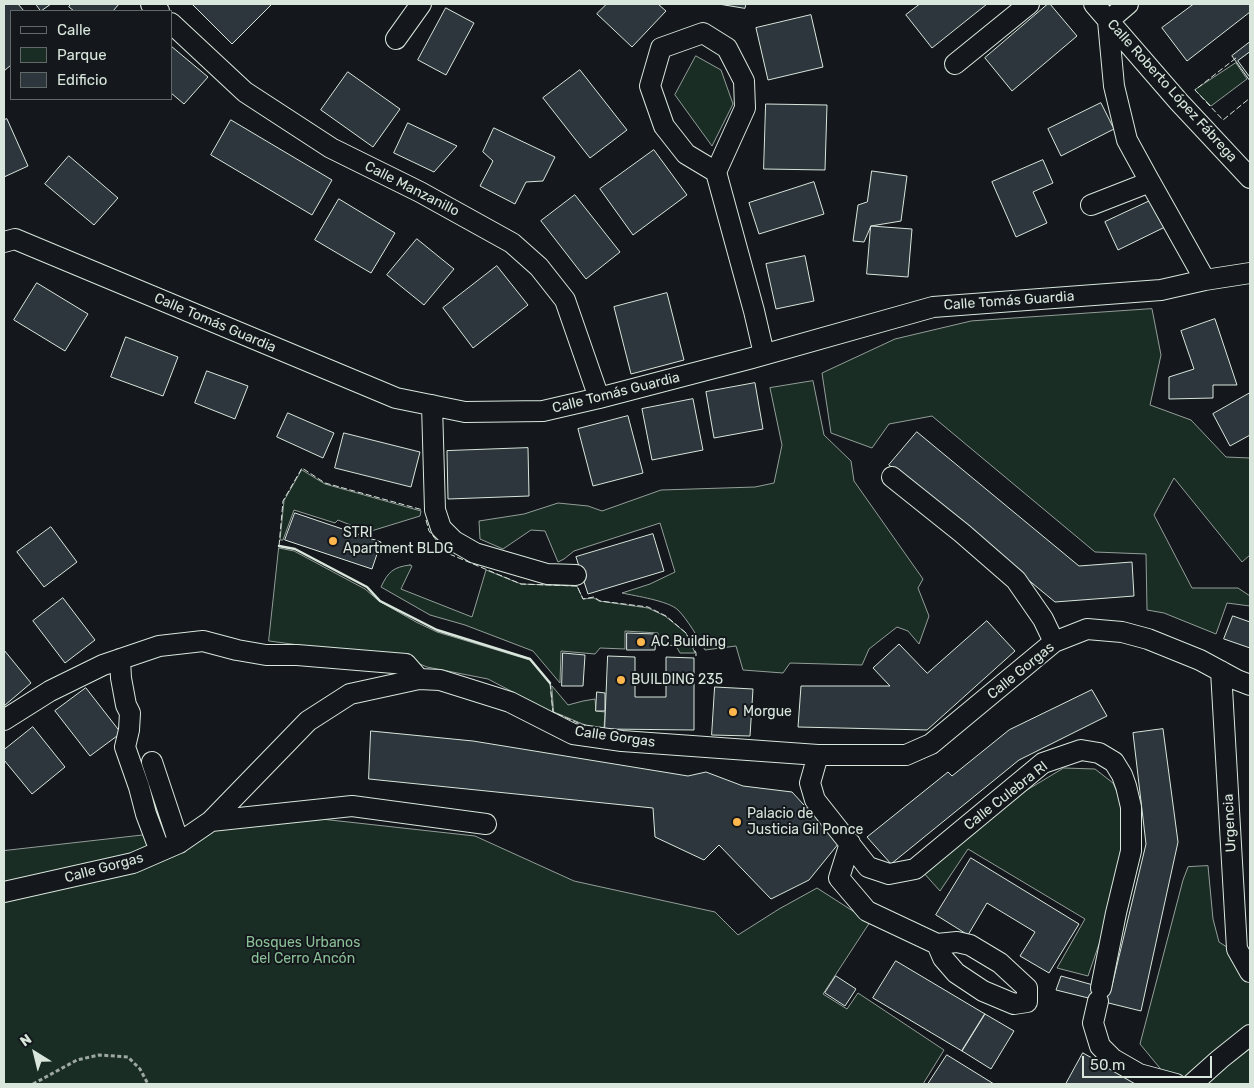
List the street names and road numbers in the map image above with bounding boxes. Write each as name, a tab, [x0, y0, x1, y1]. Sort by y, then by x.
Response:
street label: Calle Roberto López Fábrega	[1103, 16, 1241, 166]
street label: Calle Manzanillo	[362, 158, 462, 220]
street label: Calle Tomás Guardia	[943, 288, 1075, 314]
street label: Calle Tomás Guardia	[151, 290, 279, 356]
street label: Calle Tomás Guardia	[550, 369, 682, 417]
street label: Calle Gorgas	[984, 639, 1058, 703]
street label: Calle Gorgas	[574, 723, 656, 751]
street label: Calle Culebra Rl	[961, 758, 1051, 834]
street label: Urgencia	[1220, 793, 1240, 853]
street label: Calle Gorgas	[63, 849, 145, 887]

